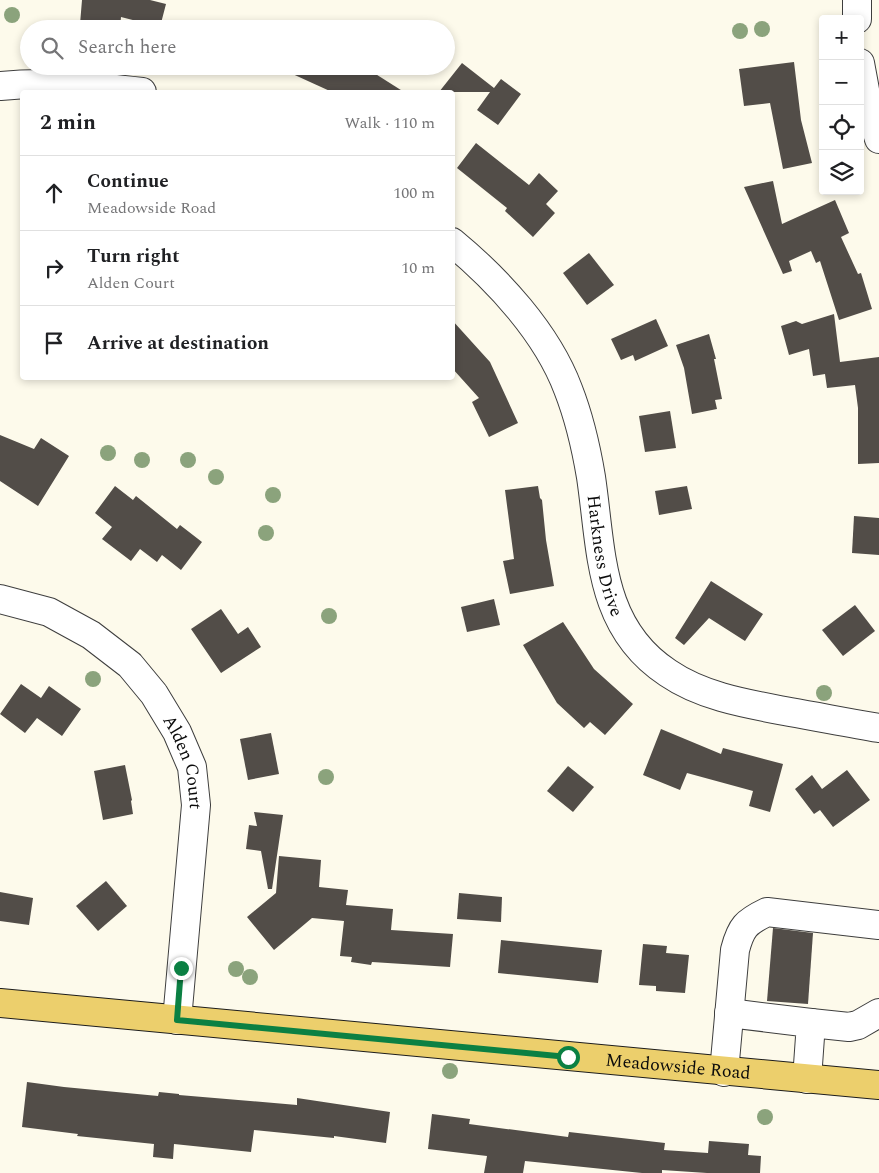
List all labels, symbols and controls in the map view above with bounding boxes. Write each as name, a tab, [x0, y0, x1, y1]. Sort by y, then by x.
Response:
map controls	[819, 15, 864, 195]
button: +	[819, 15, 864, 60]
search box	[20, 20, 455, 75]
text: Search here	[78, 33, 177, 62]
icon: search	[38, 34, 66, 62]
button: −	[819, 60, 864, 105]
button: locate	[819, 105, 864, 150]
text: 2 min	[40, 107, 96, 139]
text: Walk · 110 m	[344, 111, 435, 135]
button: layers	[819, 150, 864, 195]
text: Continue	[87, 167, 169, 196]
icon: ahead	[40, 179, 68, 207]
text: 100 m	[393, 181, 435, 205]
text: Meadowside Road	[87, 196, 216, 220]
text: Turn right	[87, 242, 180, 271]
icon: right	[40, 254, 68, 282]
text: 10 m	[401, 256, 435, 280]
text: Alden Court	[87, 271, 175, 295]
icon: arrive	[40, 329, 68, 357]
text: Arrive at destination	[87, 329, 269, 358]
street label: Harkness Drive	[580, 493, 630, 621]
street label: Alden Court	[156, 710, 209, 810]
route end	[170, 957, 193, 980]
route start	[557, 1046, 580, 1069]
street label: Meadowside Road	[604, 1047, 752, 1087]

